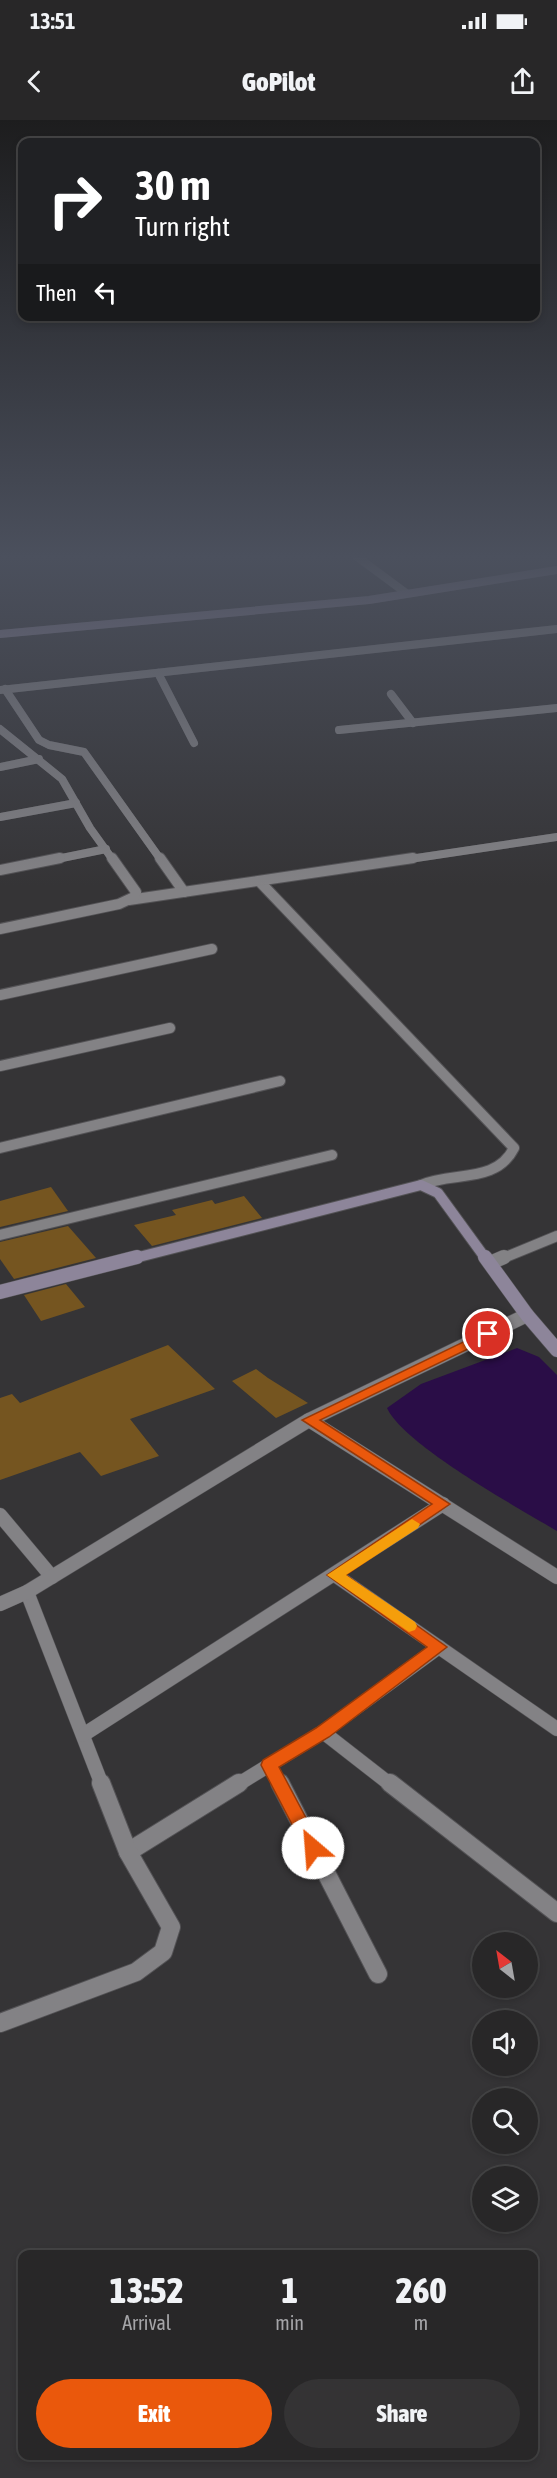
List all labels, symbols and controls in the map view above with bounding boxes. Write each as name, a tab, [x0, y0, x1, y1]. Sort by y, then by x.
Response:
text: 13:51	[30, 8, 75, 34]
icon: back	[18, 65, 51, 98]
icon: share	[506, 65, 539, 98]
text: GoPilot	[242, 66, 315, 97]
text: 30 m	[135, 161, 210, 209]
icon: right	[36, 162, 114, 240]
text: Turn right	[135, 211, 230, 242]
icon: left	[89, 276, 122, 309]
text: Then	[36, 280, 77, 306]
pin	[462, 1308, 513, 1359]
icon: arrive	[471, 1317, 504, 1350]
position arrow	[281, 1816, 345, 1880]
north arrow	[472, 1932, 538, 1998]
map controls	[472, 1932, 538, 2232]
button: sound	[472, 2010, 538, 2076]
button: search	[472, 2088, 538, 2154]
button: layers	[472, 2166, 538, 2232]
text: 13:52	[110, 2269, 184, 2311]
text: 1	[281, 2269, 298, 2311]
text: 260	[396, 2269, 446, 2311]
text: Arrival	[122, 2311, 171, 2334]
text: min	[275, 2311, 304, 2334]
text: m	[414, 2311, 428, 2334]
button: Exit	[36, 2379, 272, 2448]
button: Share	[284, 2379, 520, 2448]

